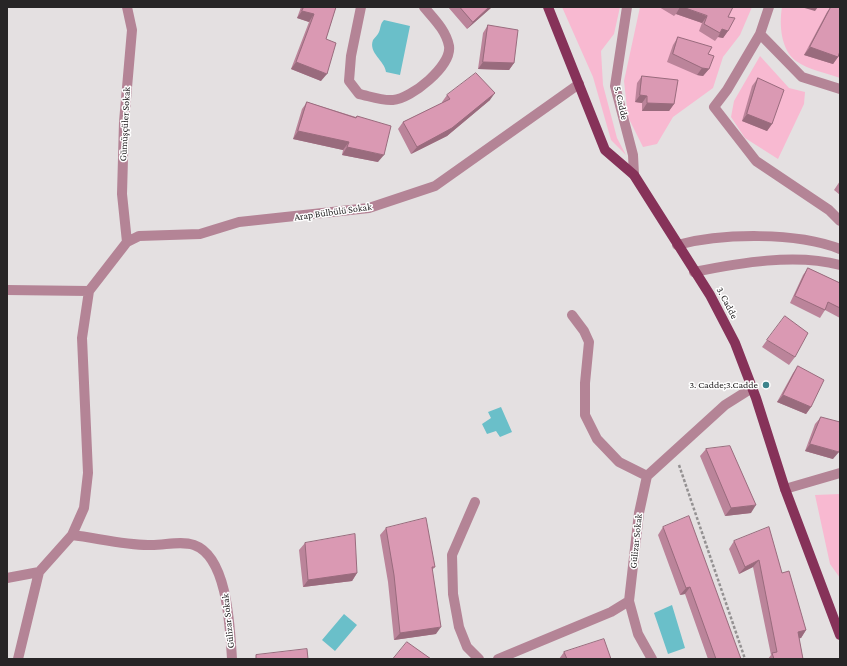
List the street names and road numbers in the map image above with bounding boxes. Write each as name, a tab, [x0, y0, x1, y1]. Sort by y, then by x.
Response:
street label: 5. Cadde	[611, 85, 631, 121]
street label: Gümüşçüler Sokak	[117, 86, 133, 162]
street label: Arap Bülbülü Sokak	[293, 201, 373, 223]
street label: 3. Cadde	[714, 285, 740, 321]
street label: Gülizar Sokak	[627, 513, 645, 569]
street label: Gülizar Sokak	[219, 593, 237, 649]

